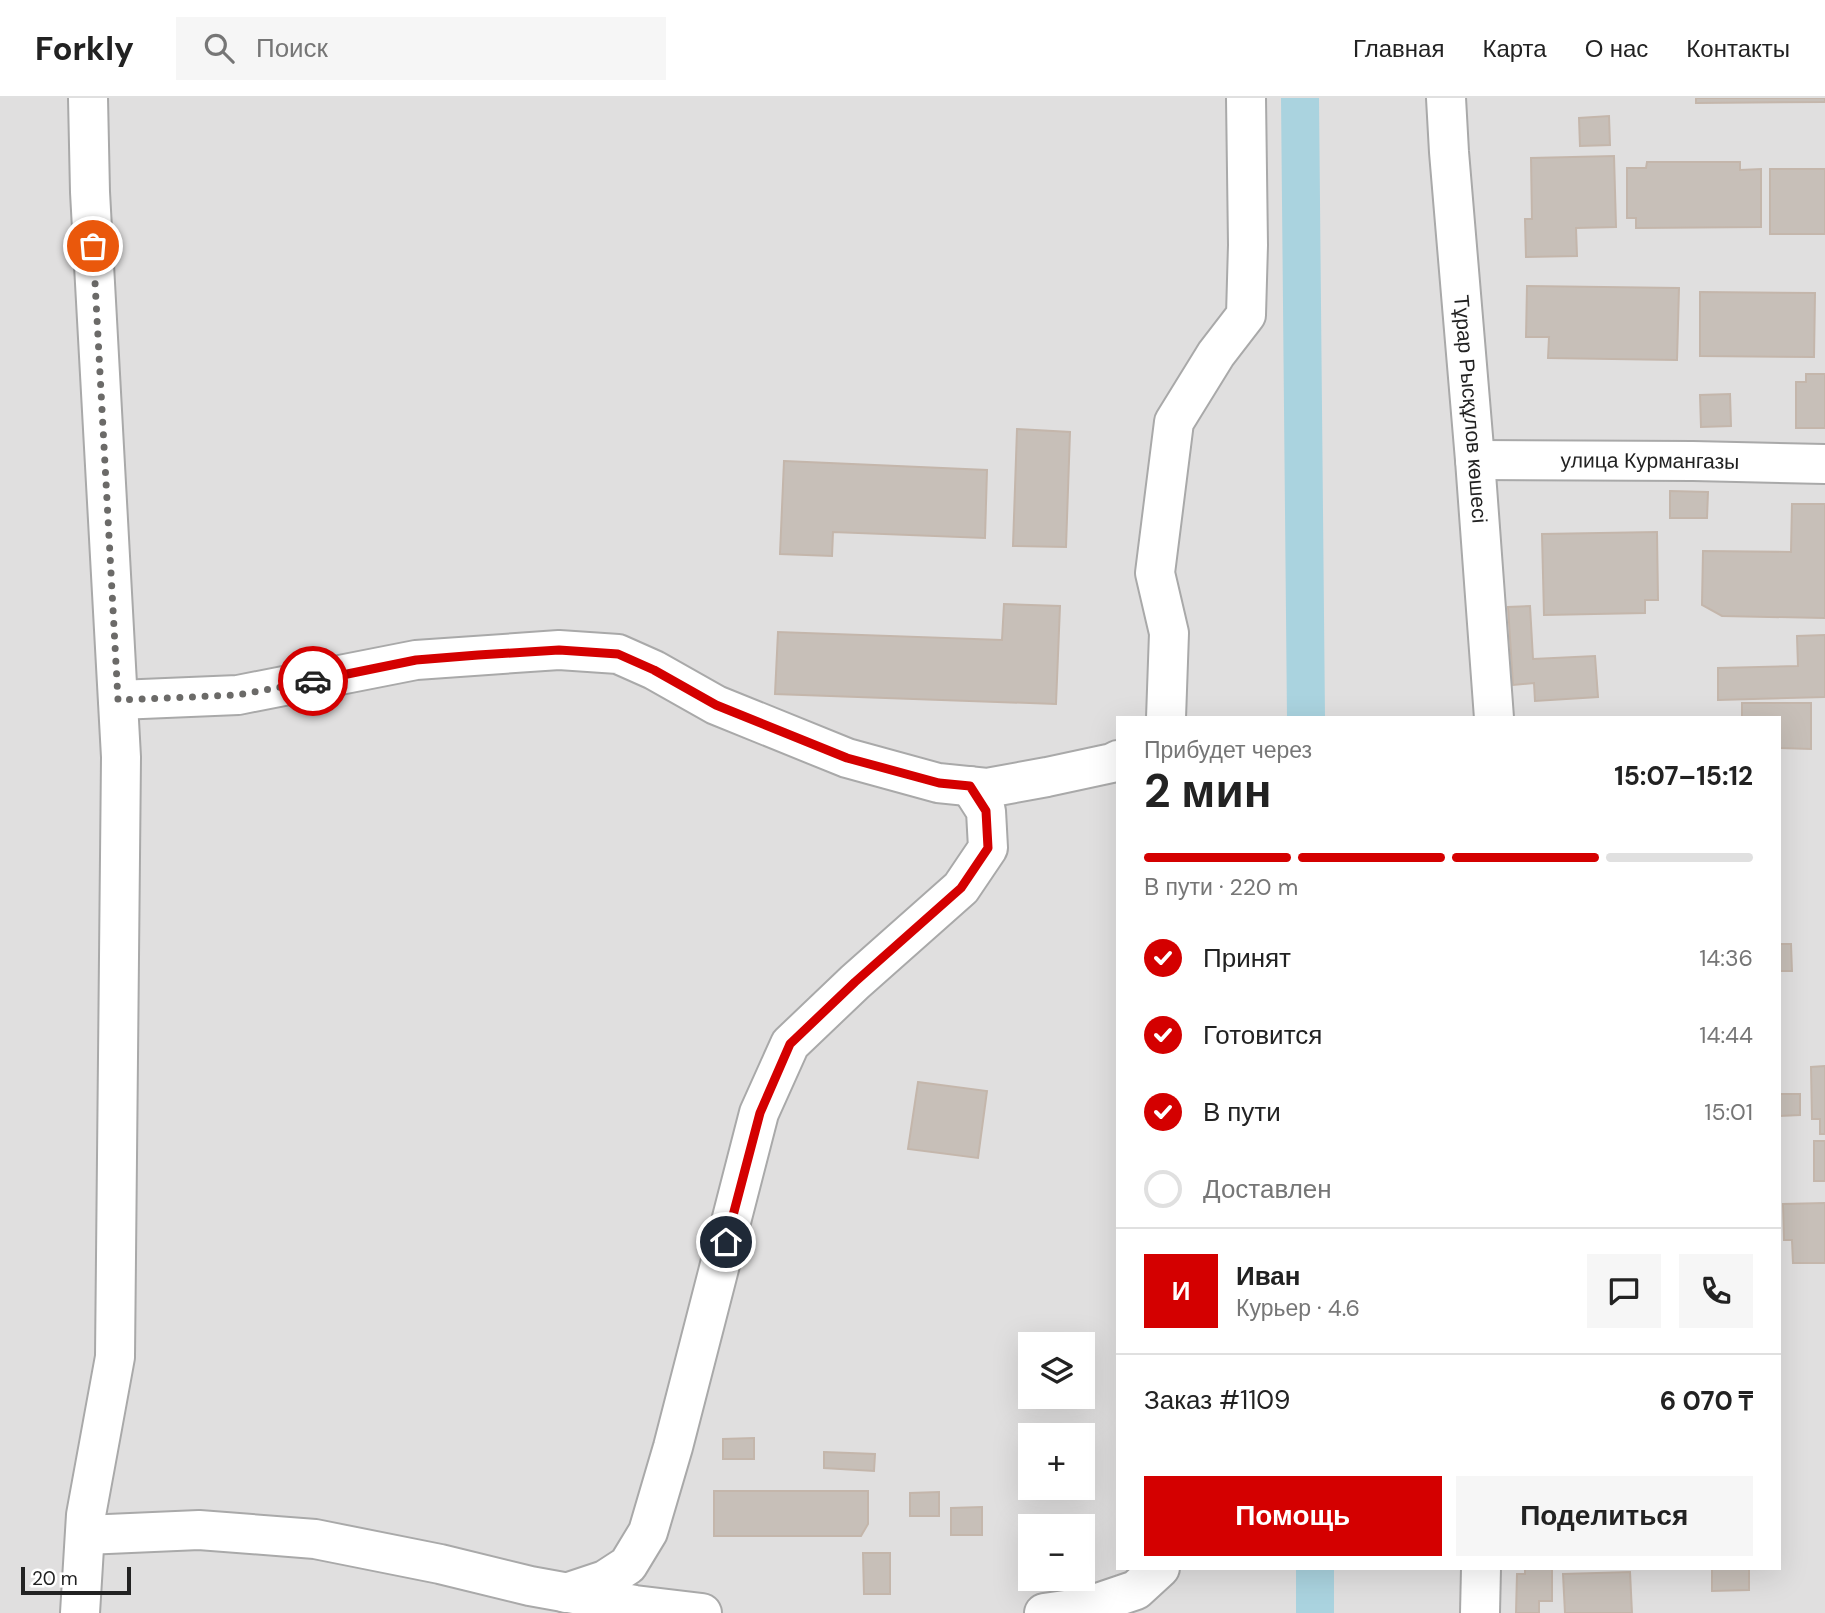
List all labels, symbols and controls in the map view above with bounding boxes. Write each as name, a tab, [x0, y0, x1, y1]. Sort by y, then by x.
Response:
search box	[176, 17, 666, 80]
text: Forkly	[35, 27, 134, 70]
icon: search	[200, 29, 238, 67]
text: Поиск	[256, 31, 328, 65]
text: Главная	[1353, 33, 1444, 64]
text: Карта	[1482, 33, 1547, 64]
text: О нас	[1585, 33, 1648, 64]
text: Контакты	[1686, 33, 1790, 64]
pin	[63, 216, 123, 276]
icon: bag	[74, 227, 112, 265]
street label: Тұрар Рысқұлов көшесі	[1447, 294, 1494, 524]
street label: улица Курмангазы	[1561, 446, 1740, 476]
courier	[278, 646, 348, 716]
icon: car	[294, 662, 332, 700]
text: Прибудет через	[1144, 735, 1312, 765]
text: 15:07–15:12	[1614, 759, 1753, 793]
text: 2 мин	[1144, 761, 1271, 821]
text: В пути · 220 m	[1144, 872, 1298, 902]
icon: check	[1144, 939, 1182, 977]
text: Принят	[1203, 941, 1291, 975]
text: 14:36	[1699, 943, 1753, 973]
icon: check	[1144, 1016, 1182, 1054]
text: Готовится	[1203, 1018, 1322, 1052]
text: 14:44	[1699, 1020, 1753, 1050]
icon: check	[1144, 1093, 1182, 1131]
text: В пути	[1203, 1095, 1281, 1129]
text: 15:01	[1704, 1097, 1753, 1127]
text: Доставлен	[1203, 1172, 1332, 1206]
pin	[696, 1212, 756, 1272]
icon: home	[707, 1223, 745, 1261]
button: chat	[1587, 1254, 1661, 1328]
button: phone	[1679, 1254, 1753, 1328]
text: Иван	[1236, 1259, 1301, 1293]
text: И	[1172, 1274, 1190, 1308]
text: Курьер · 4.6	[1236, 1293, 1360, 1323]
map controls	[1018, 1332, 1095, 1591]
button: layers	[1018, 1332, 1095, 1409]
text: Заказ #1109	[1144, 1383, 1290, 1417]
text: 6 070 ₸	[1660, 1384, 1753, 1418]
button: +	[1018, 1423, 1095, 1500]
button: Помощь	[1144, 1476, 1442, 1556]
button: Поделиться	[1456, 1476, 1753, 1556]
button: −	[1018, 1514, 1095, 1591]
scale bar	[21, 1564, 131, 1596]
text: 20 m	[32, 1566, 78, 1591]

